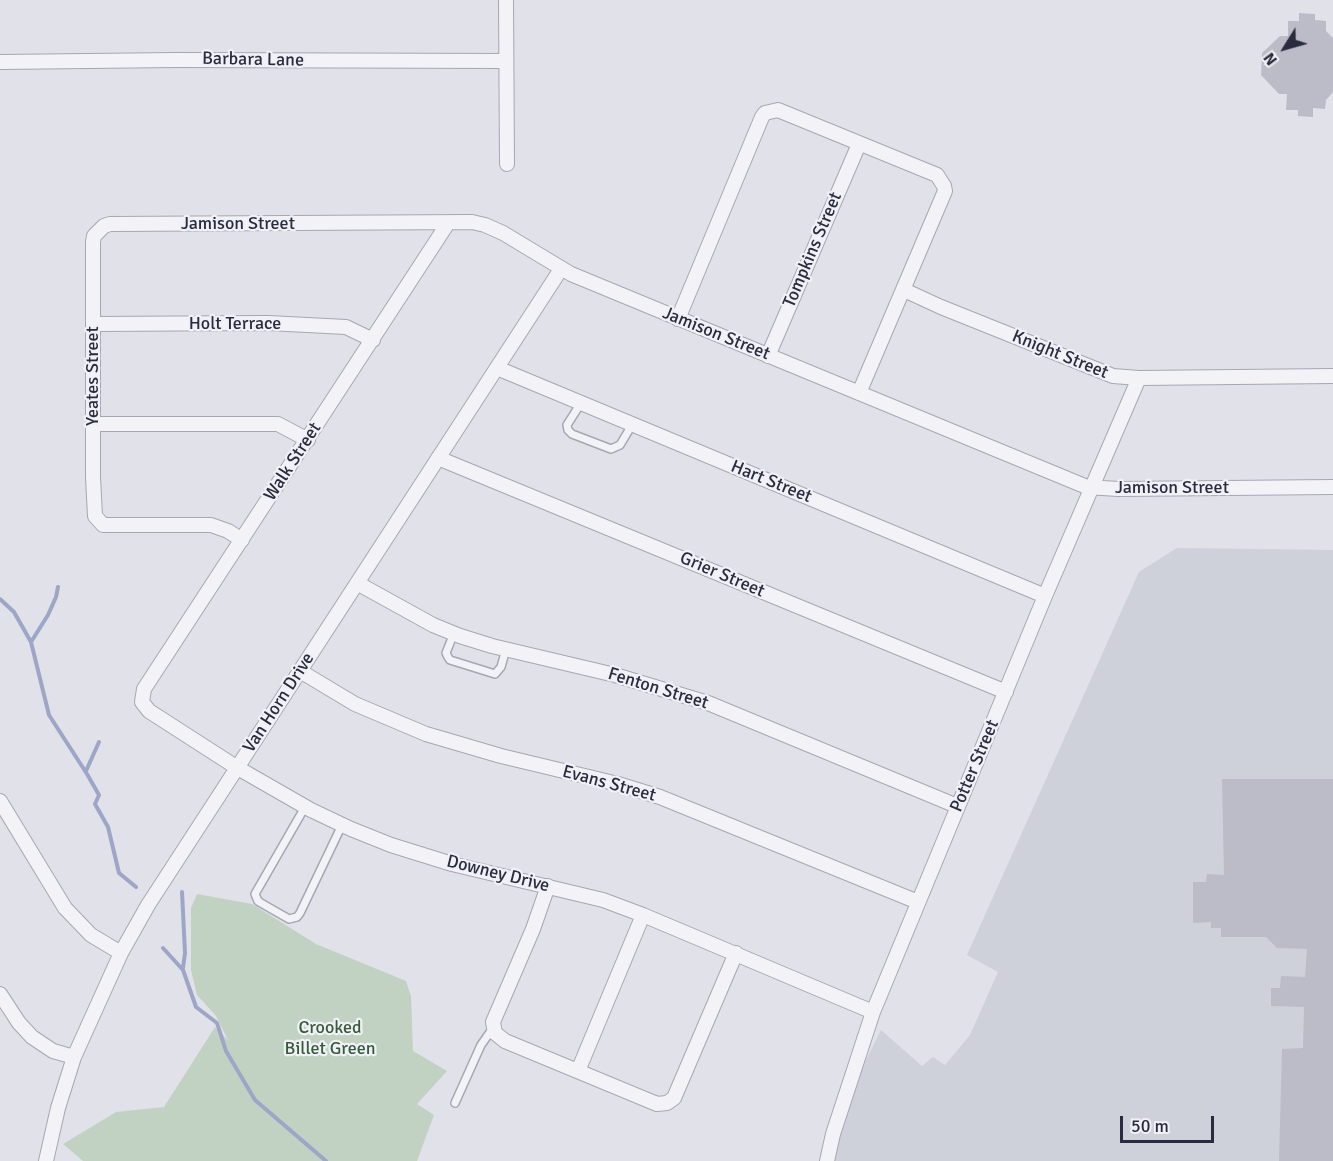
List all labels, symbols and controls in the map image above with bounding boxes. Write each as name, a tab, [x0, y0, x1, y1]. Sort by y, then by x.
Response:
north arrow	[1255, 18, 1315, 78]
street label: Barbara Lane	[202, 48, 304, 72]
text: N	[1259, 48, 1282, 69]
street label: Tompkins Street	[779, 189, 847, 311]
street label: Jamison Street	[181, 213, 295, 235]
street label: Jamison Street	[659, 303, 773, 365]
street label: Holt Terrace	[189, 313, 281, 335]
street label: Yeates Street	[82, 326, 104, 426]
street label: Knight Street	[1009, 326, 1111, 384]
street label: Walk Street	[260, 419, 326, 505]
street label: Hart Street	[727, 456, 815, 508]
street label: Jamison Street	[1115, 477, 1229, 499]
street label: Grier Street	[676, 547, 768, 603]
street label: Van Horn Drive	[239, 649, 319, 757]
street label: Fenton Street	[605, 663, 711, 715]
street label: Potter Street	[946, 717, 1004, 815]
street label: Evans Street	[560, 761, 658, 807]
street label: Downey Drive	[444, 851, 552, 897]
park label: Crooked Billet Green	[285, 1017, 375, 1060]
scale bar	[1123, 1104, 1218, 1142]
text: 50 m	[1131, 1115, 1169, 1137]

